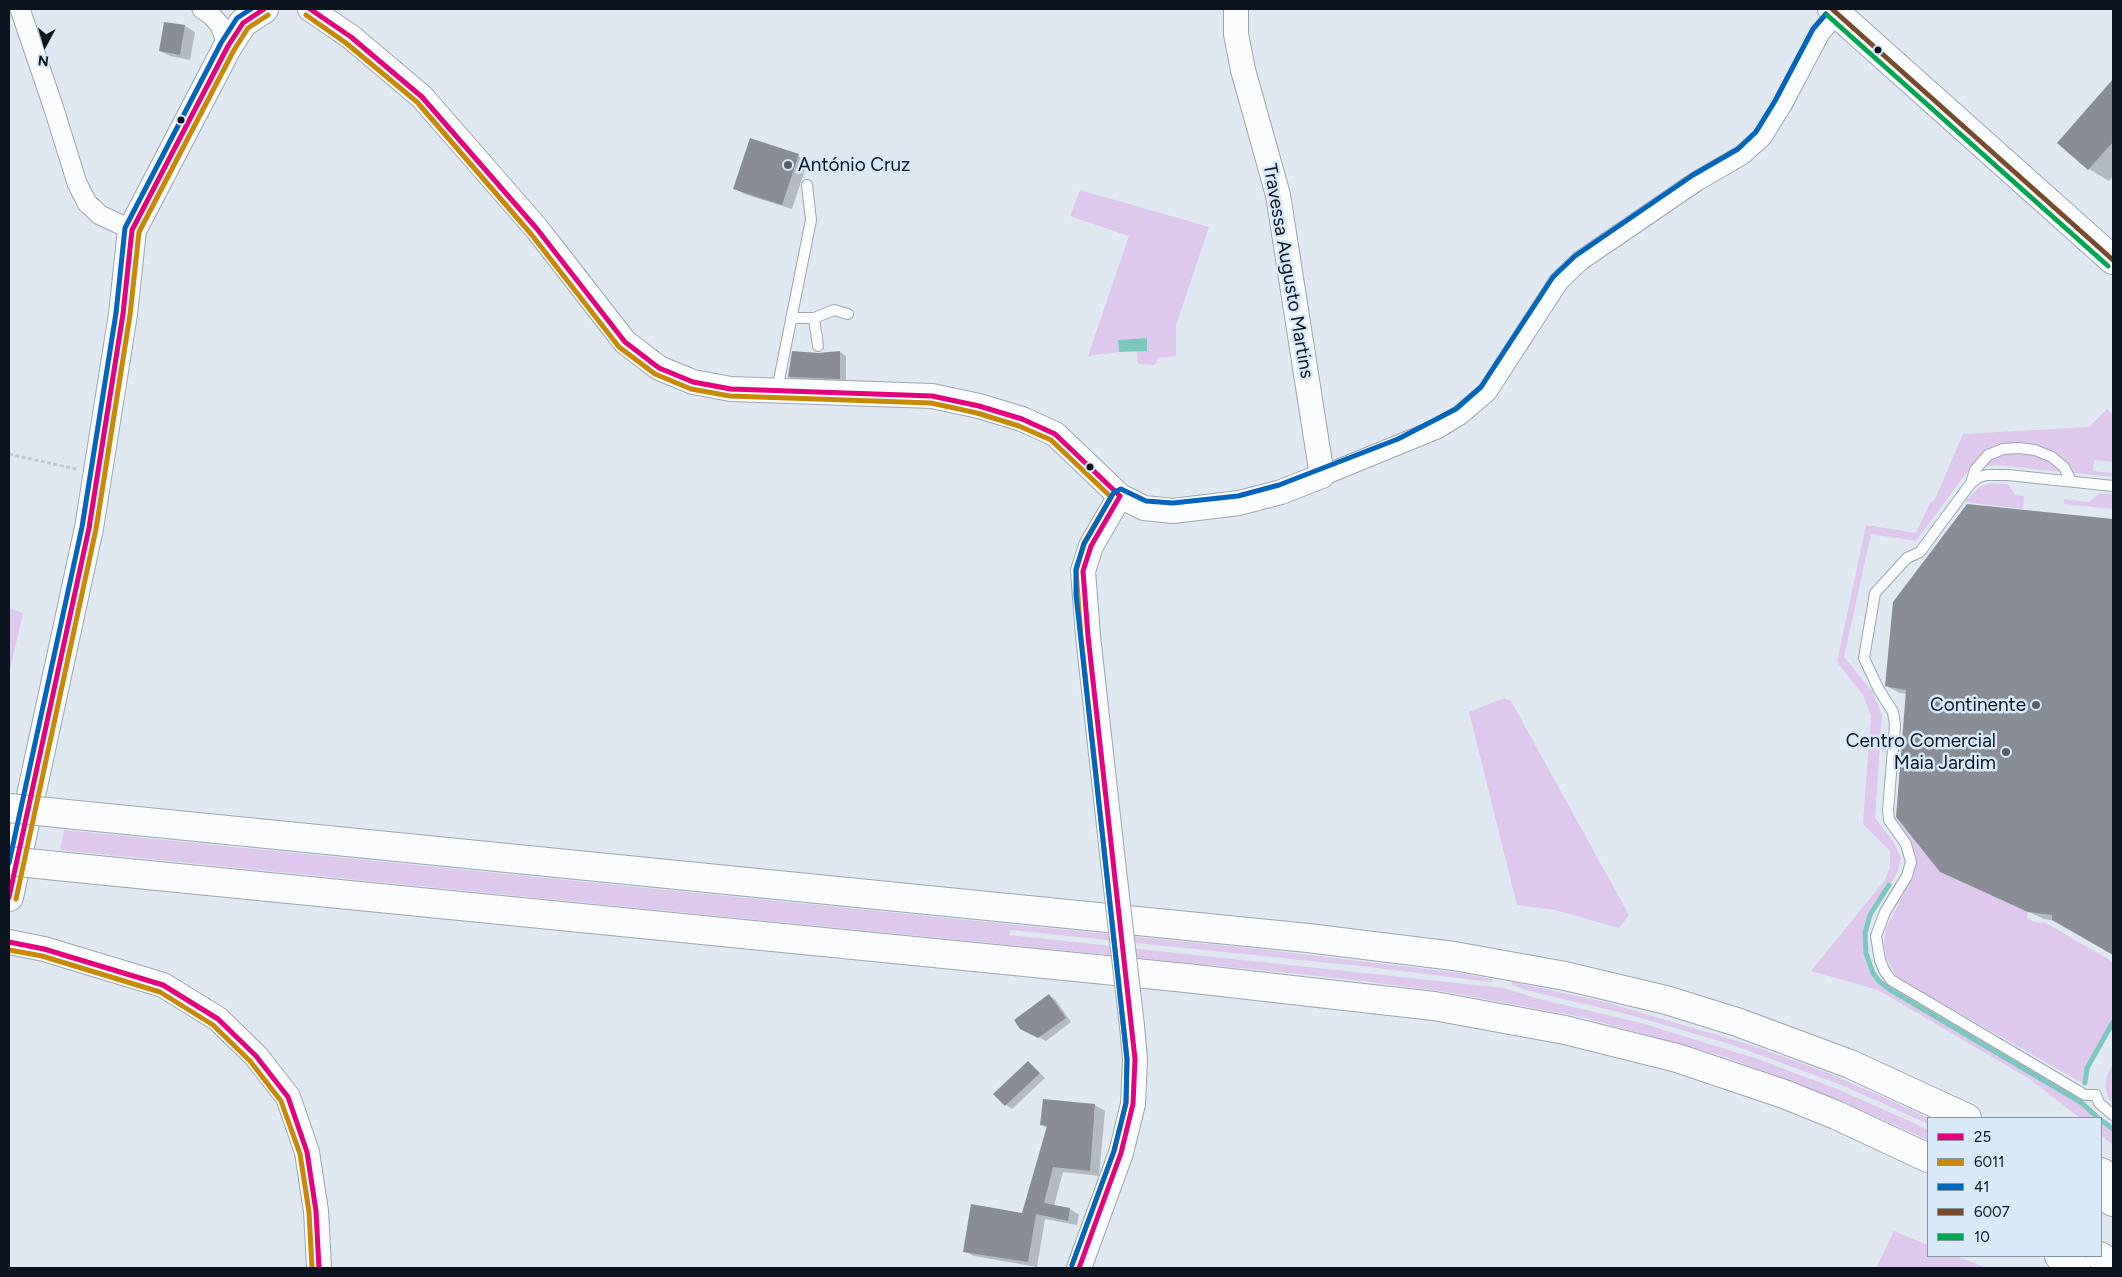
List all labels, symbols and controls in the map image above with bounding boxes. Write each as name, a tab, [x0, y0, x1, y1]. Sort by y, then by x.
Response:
north arrow	[20, 20, 70, 70]
unlabelled marker	[1873, 45, 1883, 55]
text: N	[37, 51, 50, 69]
unlabelled marker	[176, 115, 186, 125]
place label: António Cruz	[798, 154, 910, 176]
marker: António Cruz	[782, 159, 794, 171]
street label: Travessa Augusto Martins	[1258, 162, 1318, 380]
unlabelled marker	[1085, 462, 1095, 472]
place label: Continente	[1930, 694, 2026, 716]
marker: Continente	[2030, 699, 2042, 711]
place label: Centro Comercial Maia Jardim	[1846, 730, 1996, 774]
marker: Centro Comercial Maia Jardim	[2000, 746, 2012, 758]
legend	[1927, 1117, 2102, 1257]
text: 25	[1974, 1128, 1991, 1146]
text: 6011	[1974, 1153, 2005, 1171]
text: 41	[1974, 1178, 1990, 1196]
text: 6007	[1974, 1203, 2010, 1221]
text: 10	[1974, 1228, 1990, 1246]

